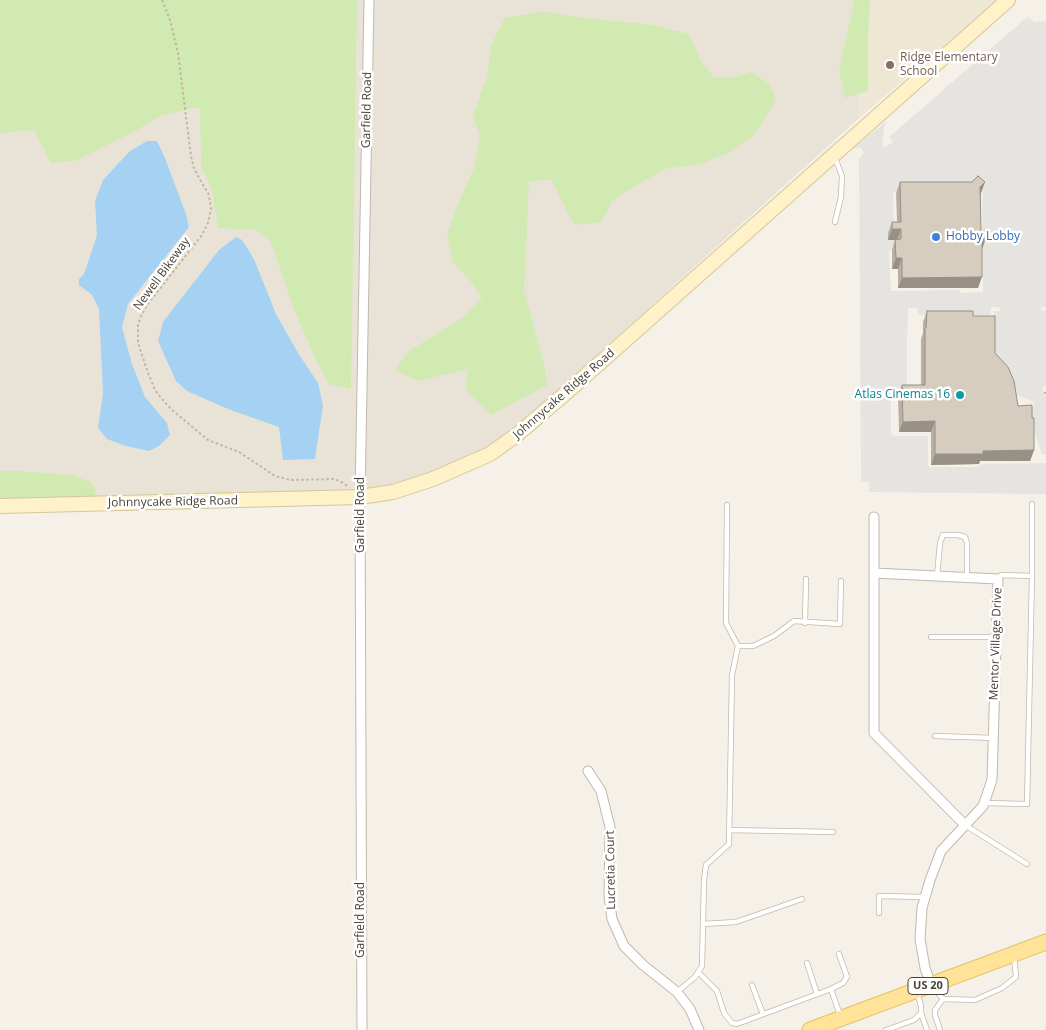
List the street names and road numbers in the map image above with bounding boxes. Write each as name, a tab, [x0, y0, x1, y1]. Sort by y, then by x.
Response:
street label: Garfield Road	[359, 72, 375, 148]
street label: Newell Bikeway	[131, 235, 193, 313]
street label: Johnnycake Ridge Road	[510, 346, 618, 442]
street label: Garfield Road	[354, 477, 368, 553]
street label: Johnnycake Ridge Road	[108, 494, 238, 510]
street label: Mentor Village Drive	[987, 587, 1005, 701]
street label: Lucretia Court	[603, 830, 619, 910]
street label: Garfield Road	[354, 882, 368, 958]
road number: US 20	[908, 978, 948, 994]

